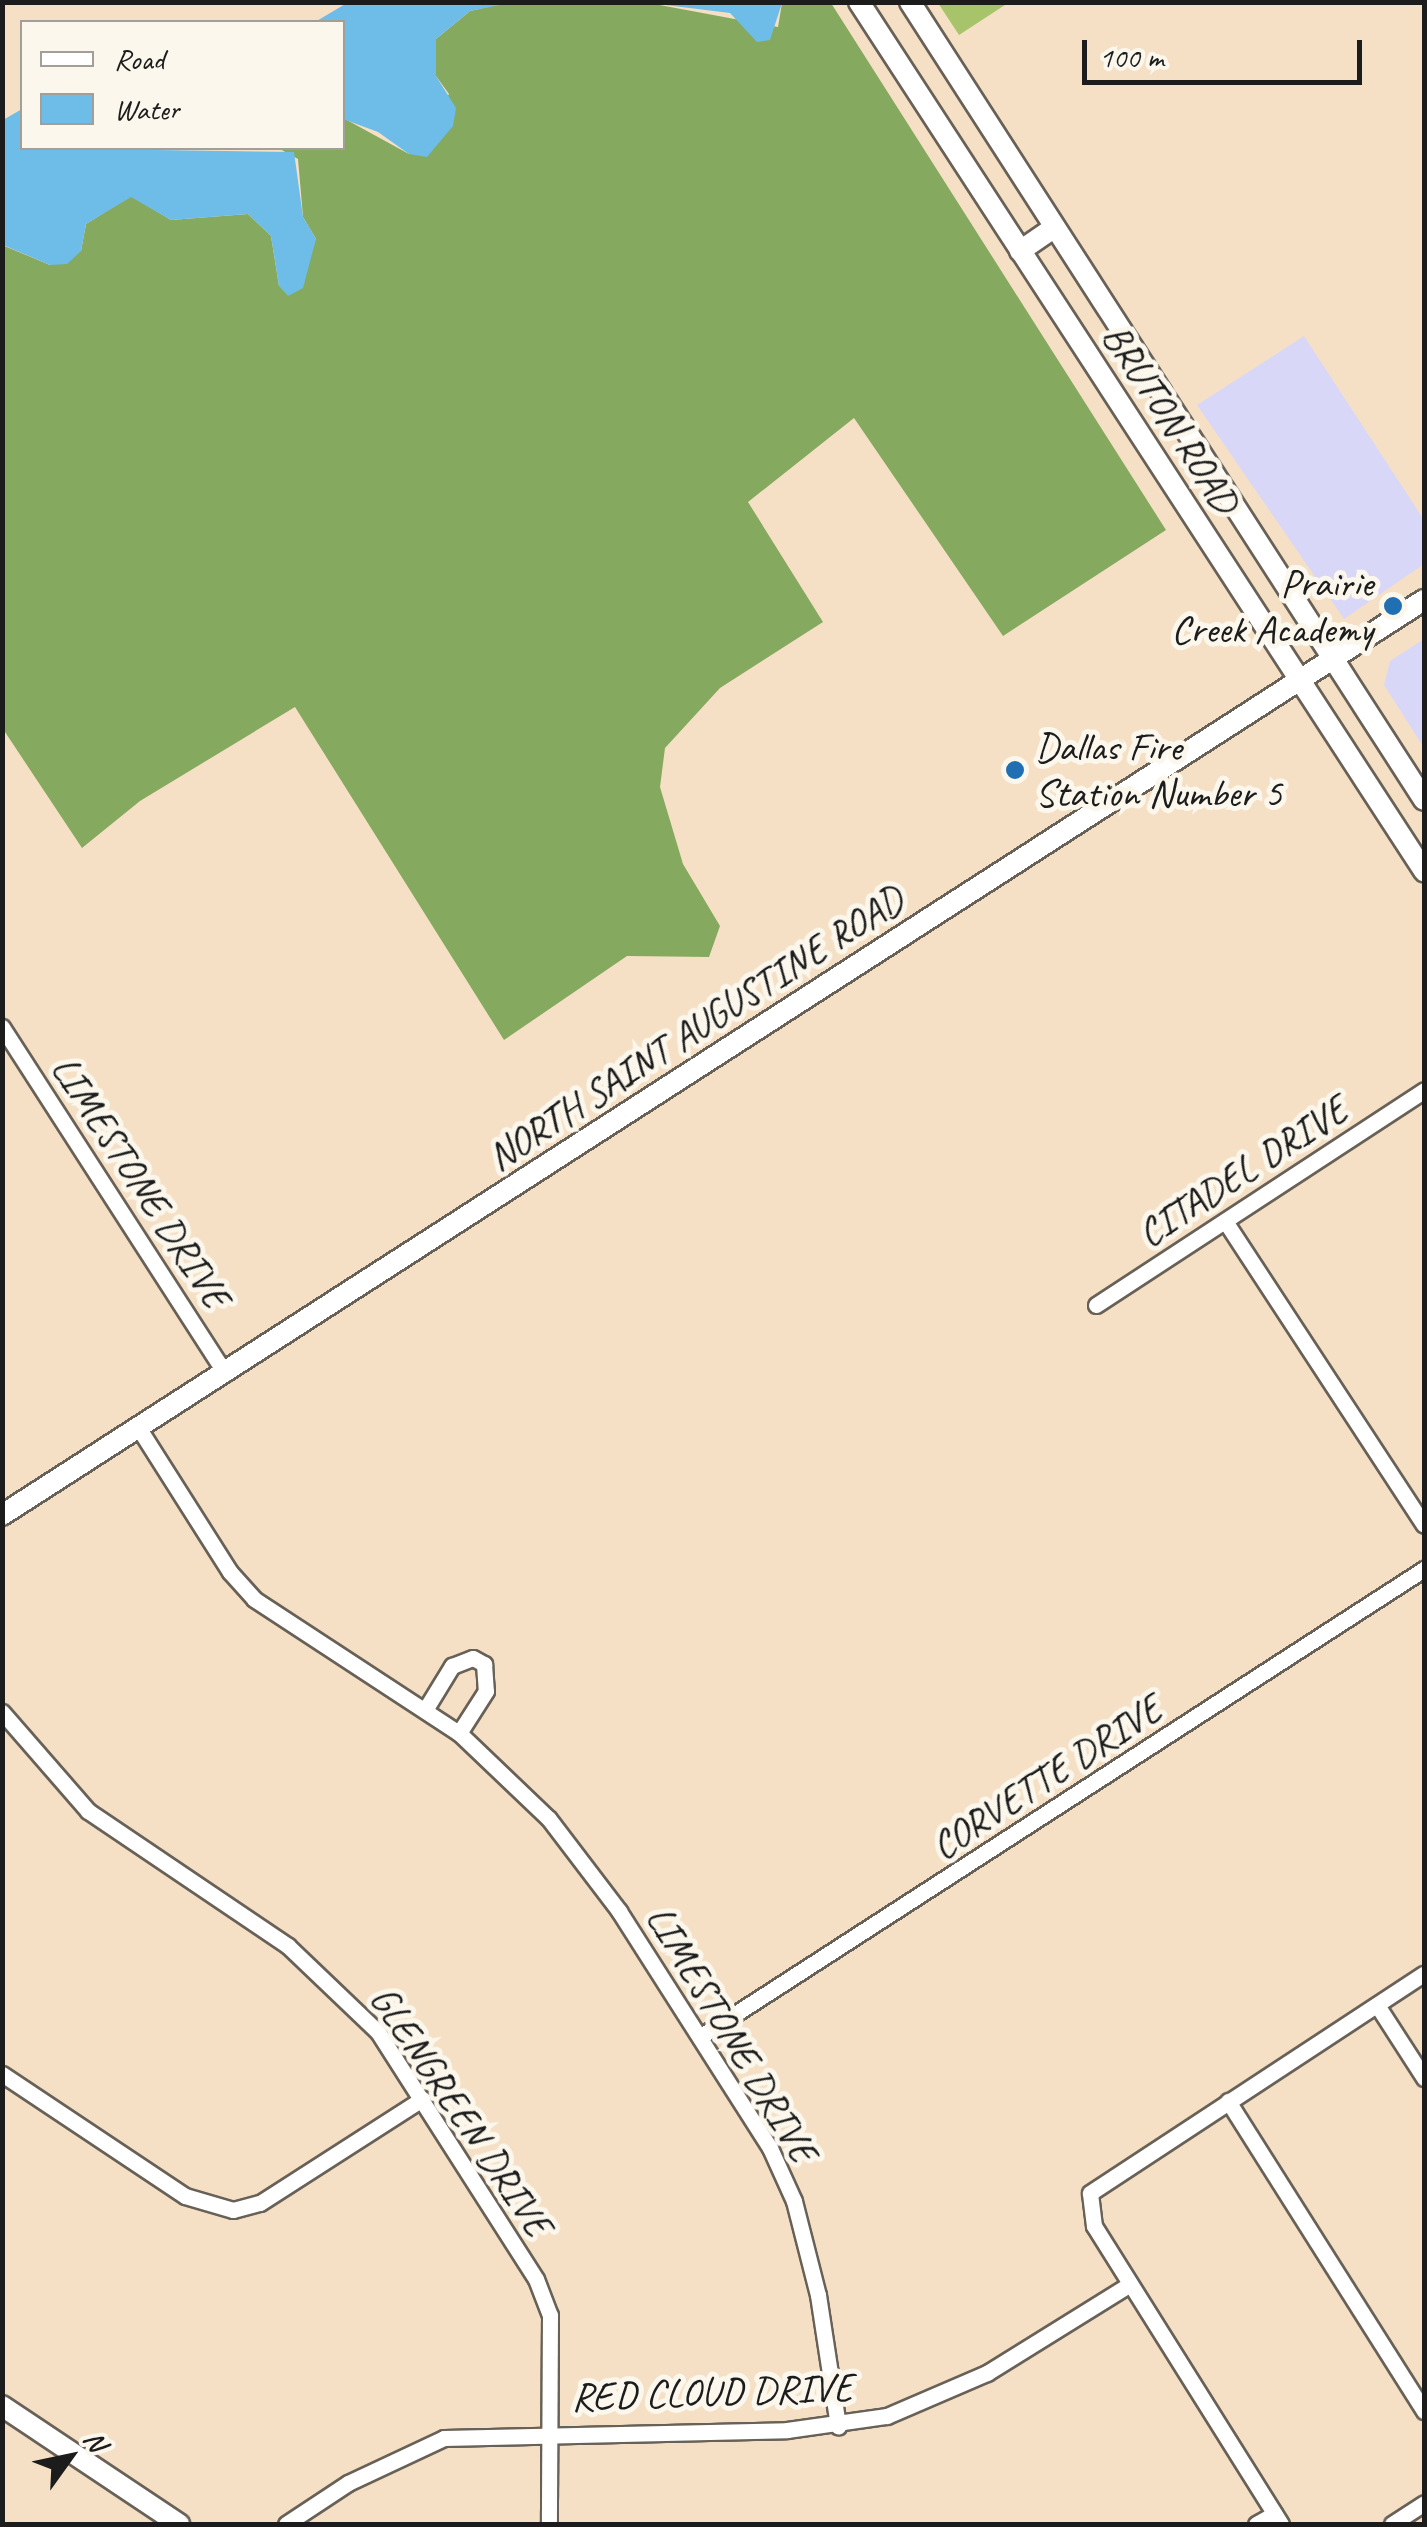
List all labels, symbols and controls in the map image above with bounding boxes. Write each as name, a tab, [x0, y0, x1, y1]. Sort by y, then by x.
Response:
legend	[20, 20, 345, 150]
scale bar	[1087, 20, 1367, 82]
text: 100 m	[1099, 38, 1164, 76]
text: Road	[114, 40, 164, 78]
text: Water	[114, 90, 179, 128]
street label: BRUTON ROAD	[1092, 314, 1250, 522]
place label: Prairie Creek Academy	[1173, 559, 1373, 653]
marker: Prairie Creek Academy	[1382, 595, 1404, 617]
place label: Dallas Fire Station Number 5	[1035, 723, 1282, 817]
marker: Dallas Fire Station Number 5	[1004, 759, 1026, 781]
street label: NORTH SAINT AUGUSTINE ROAD	[476, 874, 914, 1182]
street label: LIMESTONE DRIVE	[42, 1047, 240, 1317]
street label: CITADEL DRIVE	[1128, 1085, 1356, 1257]
street label: CORVETTE DRIVE	[922, 1685, 1170, 1869]
street label: LIMESTONE DRIVE	[637, 1897, 827, 2171]
street label: GLENGREEN DRIVE	[360, 1977, 562, 2245]
street label: RED CLOUD DRIVE	[571, 2363, 853, 2421]
north arrow	[20, 2407, 120, 2507]
text: N	[76, 2424, 115, 2457]

